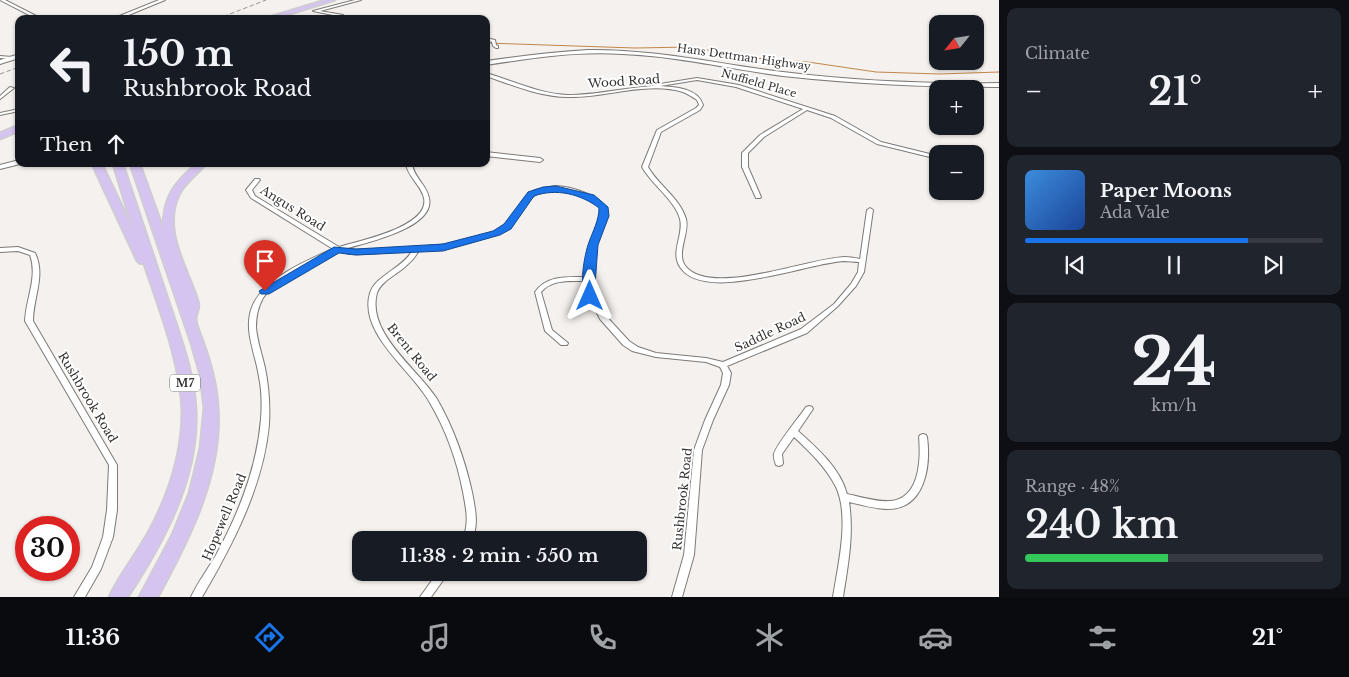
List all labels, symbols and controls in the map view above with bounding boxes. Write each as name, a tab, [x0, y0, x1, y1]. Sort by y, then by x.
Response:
north arrow	[929, 15, 984, 70]
map controls	[929, 15, 984, 200]
text: 150 m	[123, 32, 234, 75]
icon: left	[40, 35, 105, 100]
street label: Hans Dettman Highway	[676, 41, 812, 73]
text: Climate	[1025, 43, 1090, 63]
street label: Nuffield Place	[720, 66, 798, 100]
text: 21°	[1148, 68, 1202, 115]
street label: Wood Road	[586, 71, 661, 91]
text: −	[1025, 74, 1043, 109]
text: +	[1308, 74, 1323, 109]
text: Rushbrook Road	[123, 75, 312, 102]
button: +	[929, 80, 984, 135]
icon: ahead	[102, 130, 130, 158]
text: Then	[40, 133, 92, 156]
button: −	[929, 145, 984, 200]
text: Paper Moons	[1100, 179, 1232, 202]
street label: Angus Road	[257, 182, 328, 234]
text: Ada Vale	[1100, 202, 1170, 222]
pin	[244, 240, 286, 291]
icon: arrive	[251, 247, 279, 275]
icon: previous	[1061, 251, 1089, 279]
icon: pause	[1160, 251, 1188, 279]
icon: next	[1259, 251, 1287, 279]
position arrow	[563, 269, 615, 321]
street label: Saddle Road	[732, 309, 808, 355]
street label: Brent Road	[384, 320, 440, 384]
text: 24	[1131, 322, 1217, 403]
street label: Rushbrook Road	[55, 349, 121, 445]
road number: M7	[170, 374, 200, 392]
text: km/h	[1151, 395, 1197, 415]
street label: Rushbrook Road	[669, 447, 695, 551]
street label: Hopewell Road	[199, 471, 249, 563]
text: Range · 48%	[1025, 476, 1120, 496]
text: 240 km	[1025, 501, 1178, 548]
speed limit sign: 30	[15, 516, 80, 581]
text: 11:38 · 2 min · 550 m	[400, 544, 599, 567]
icon: directions	[252, 620, 287, 655]
icon: music	[418, 620, 453, 655]
icon: phone	[585, 620, 620, 655]
icon: climate	[752, 620, 787, 655]
icon: car	[918, 620, 953, 655]
icon: filters	[1085, 620, 1120, 655]
text: 11:36	[66, 624, 120, 651]
text: 21°	[1252, 624, 1283, 651]

